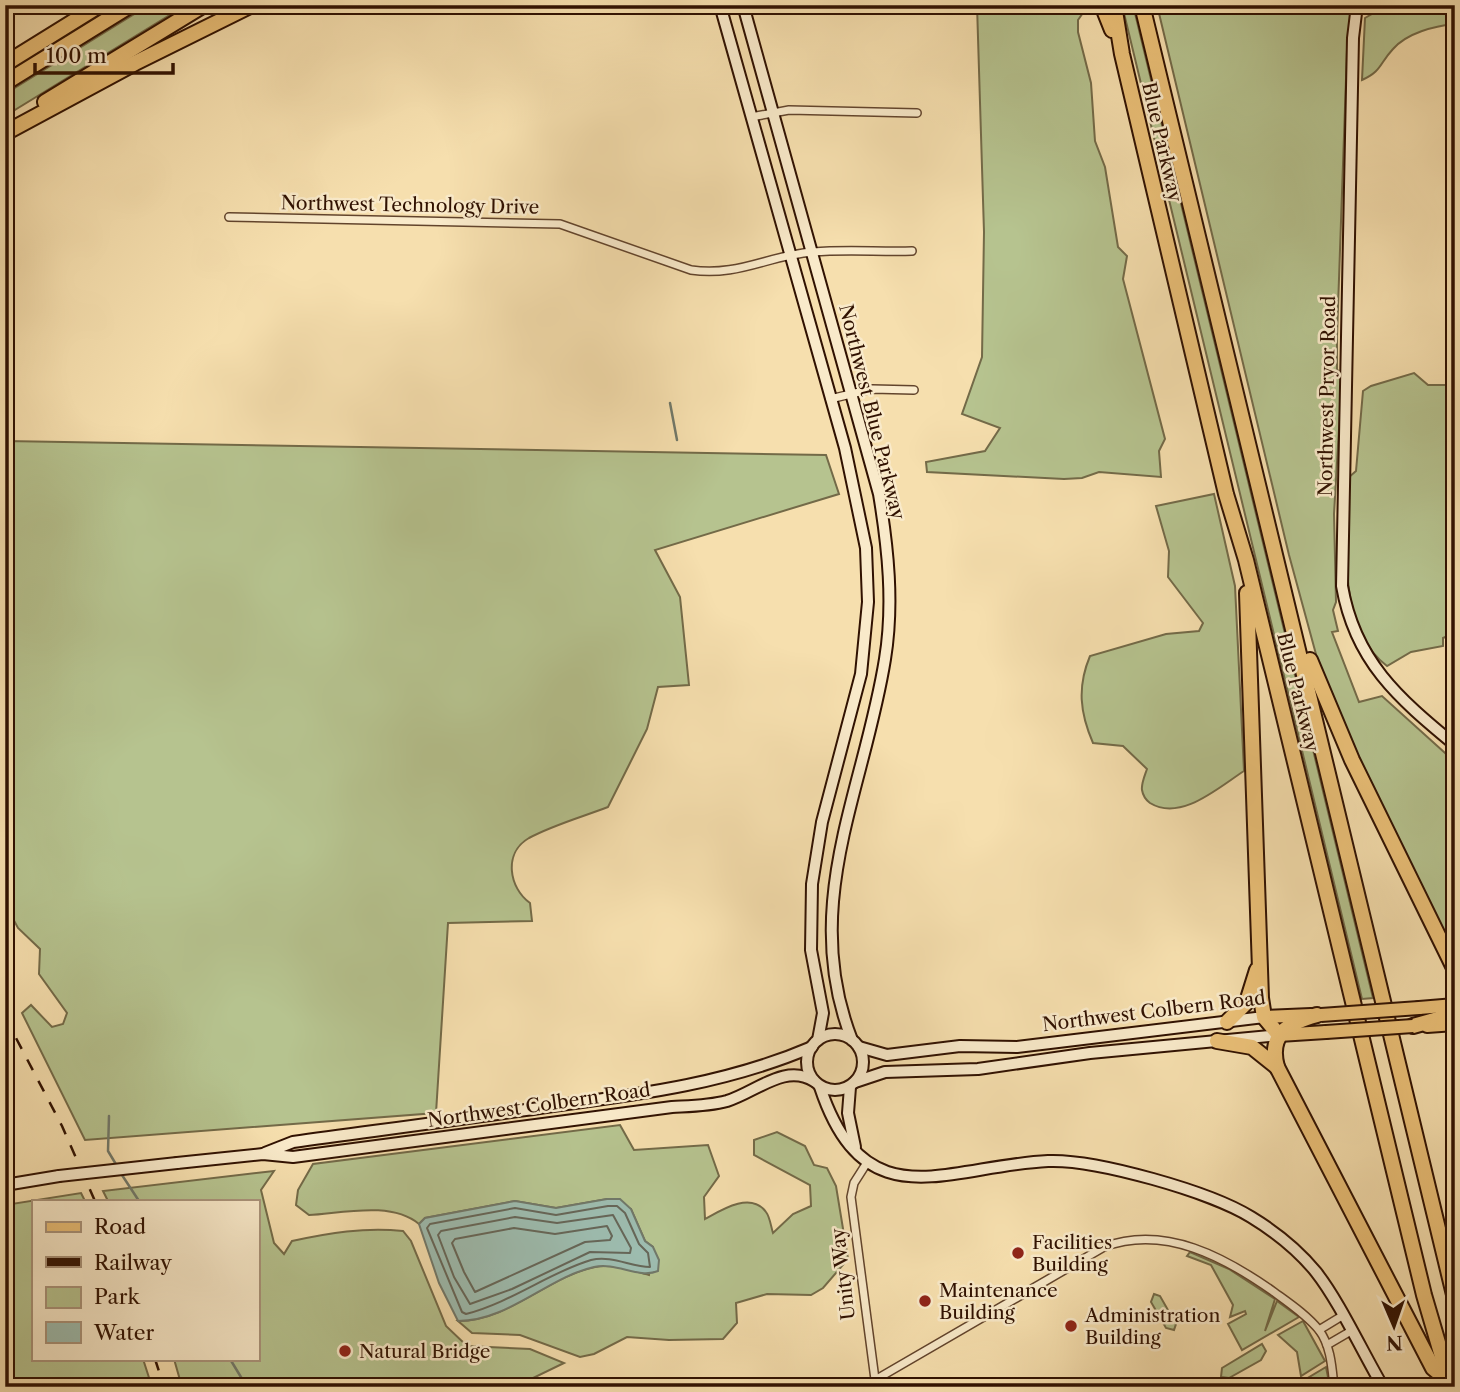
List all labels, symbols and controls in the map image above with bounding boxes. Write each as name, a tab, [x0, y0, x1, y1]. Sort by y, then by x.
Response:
scale bar	[35, 32, 173, 76]
text: 100 m	[46, 43, 107, 68]
street label: Blue Parkway	[1137, 80, 1187, 205]
street label: Northwest Technology Drive	[281, 191, 539, 219]
street label: Northwest Pryor Road	[1314, 295, 1340, 497]
street label: Northwest Blue Parkway	[834, 302, 910, 522]
street label: Blue Parkway	[1272, 630, 1324, 755]
street label: Northwest Colbern Road	[1041, 986, 1267, 1036]
street label: Northwest Colbern Road	[426, 1078, 652, 1132]
legend	[32, 1200, 259, 1360]
text: Road	[94, 1214, 146, 1239]
street label: Unity Way	[826, 1226, 860, 1321]
place label: Facilities Building	[1032, 1231, 1112, 1276]
marker: Facilities Building	[1010, 1245, 1026, 1261]
text: Railway	[94, 1250, 172, 1275]
place label: Maintenance Building	[939, 1279, 1058, 1324]
text: Park	[94, 1284, 140, 1309]
north arrow	[1358, 1290, 1428, 1360]
marker: Maintenance Building	[917, 1293, 933, 1309]
place label: Administration Building	[1084, 1304, 1220, 1349]
marker: Administration Building	[1063, 1318, 1079, 1334]
text: Water	[93, 1320, 154, 1345]
text: N	[1386, 1331, 1403, 1354]
place label: Natural Bridge	[359, 1340, 490, 1363]
marker: Natural Bridge	[337, 1343, 353, 1359]

